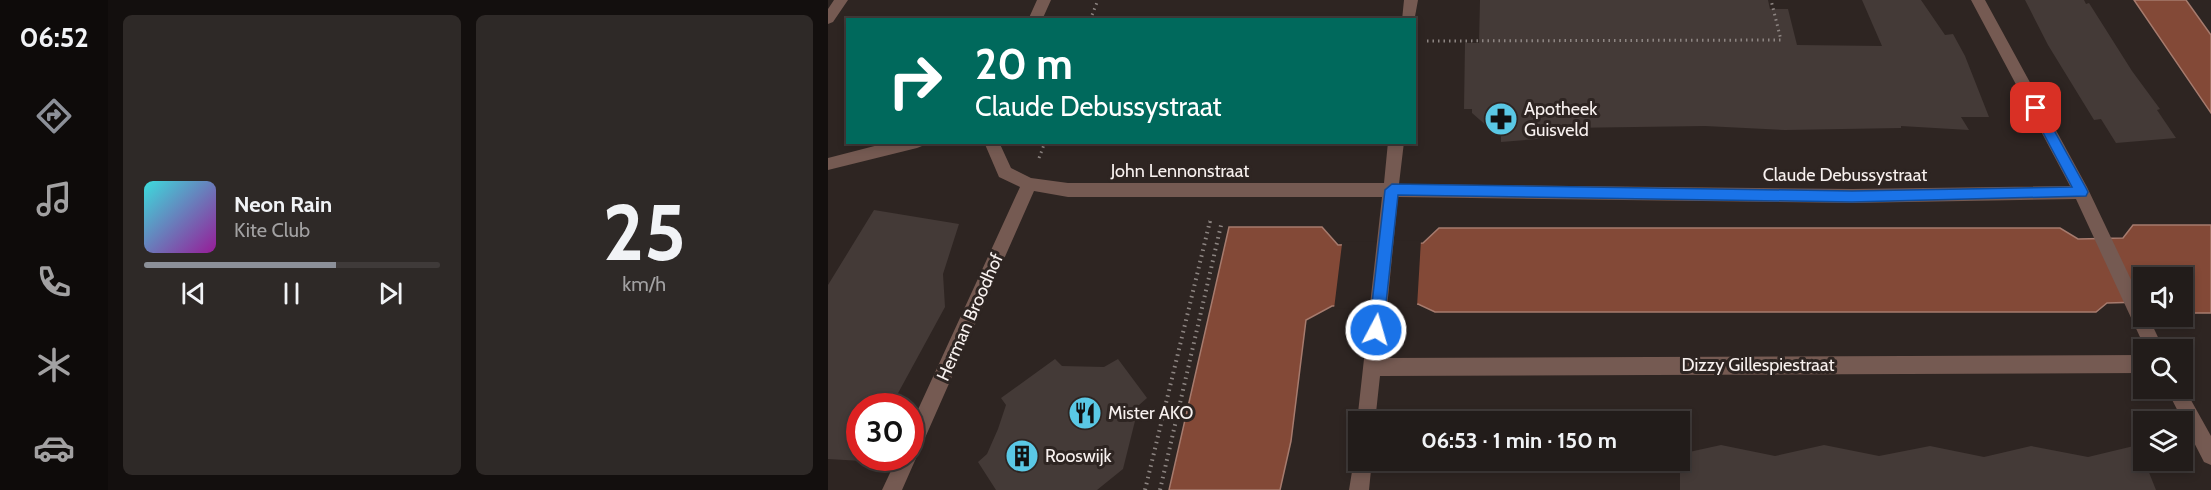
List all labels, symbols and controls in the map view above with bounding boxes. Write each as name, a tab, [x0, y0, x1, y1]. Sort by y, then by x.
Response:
text: 06:52	[19, 21, 89, 54]
text: 20 m	[975, 38, 1073, 90]
icon: right	[876, 42, 954, 120]
pin	[2010, 82, 2061, 133]
text: Claude Debussystraat	[975, 90, 1222, 123]
icon: arrive	[2019, 91, 2052, 124]
icon: directions	[33, 95, 75, 137]
place label: Apotheek Guisveld	[1524, 98, 1598, 141]
pharmacy icon: Apotheek Guisveld	[1483, 101, 1519, 137]
street label: John Lennonstraat	[1110, 160, 1249, 182]
street label: Claude Debussystraat	[1763, 164, 1927, 186]
icon: music	[33, 178, 75, 220]
text: 25	[603, 185, 686, 280]
text: Neon Rain	[234, 191, 332, 218]
text: Kite Club	[234, 218, 310, 242]
street label: Herman Broodhof	[932, 250, 1008, 384]
icon: phone	[33, 261, 75, 303]
map controls	[2133, 267, 2193, 471]
button: sound	[2133, 267, 2193, 327]
text: km/h	[622, 272, 666, 296]
icon: previous	[177, 277, 210, 310]
icon: pause	[275, 277, 308, 310]
icon: next	[374, 277, 407, 310]
position arrow	[1344, 298, 1408, 362]
button: search	[2133, 339, 2193, 399]
icon: climate	[33, 344, 75, 386]
street label: Dizzy Gillespiestraat	[1681, 354, 1835, 376]
speed limit sign: 30	[846, 393, 924, 471]
restaurant icon: Mister AKO	[1067, 395, 1103, 431]
place label: Mister AKO	[1108, 402, 1193, 424]
button: layers	[2133, 411, 2193, 471]
icon: car	[33, 427, 75, 469]
text: 06:53 · 1 min · 150 m	[1421, 427, 1617, 454]
building icon: Rooswijk	[1004, 438, 1040, 474]
place label: Rooswijk	[1045, 445, 1112, 467]

